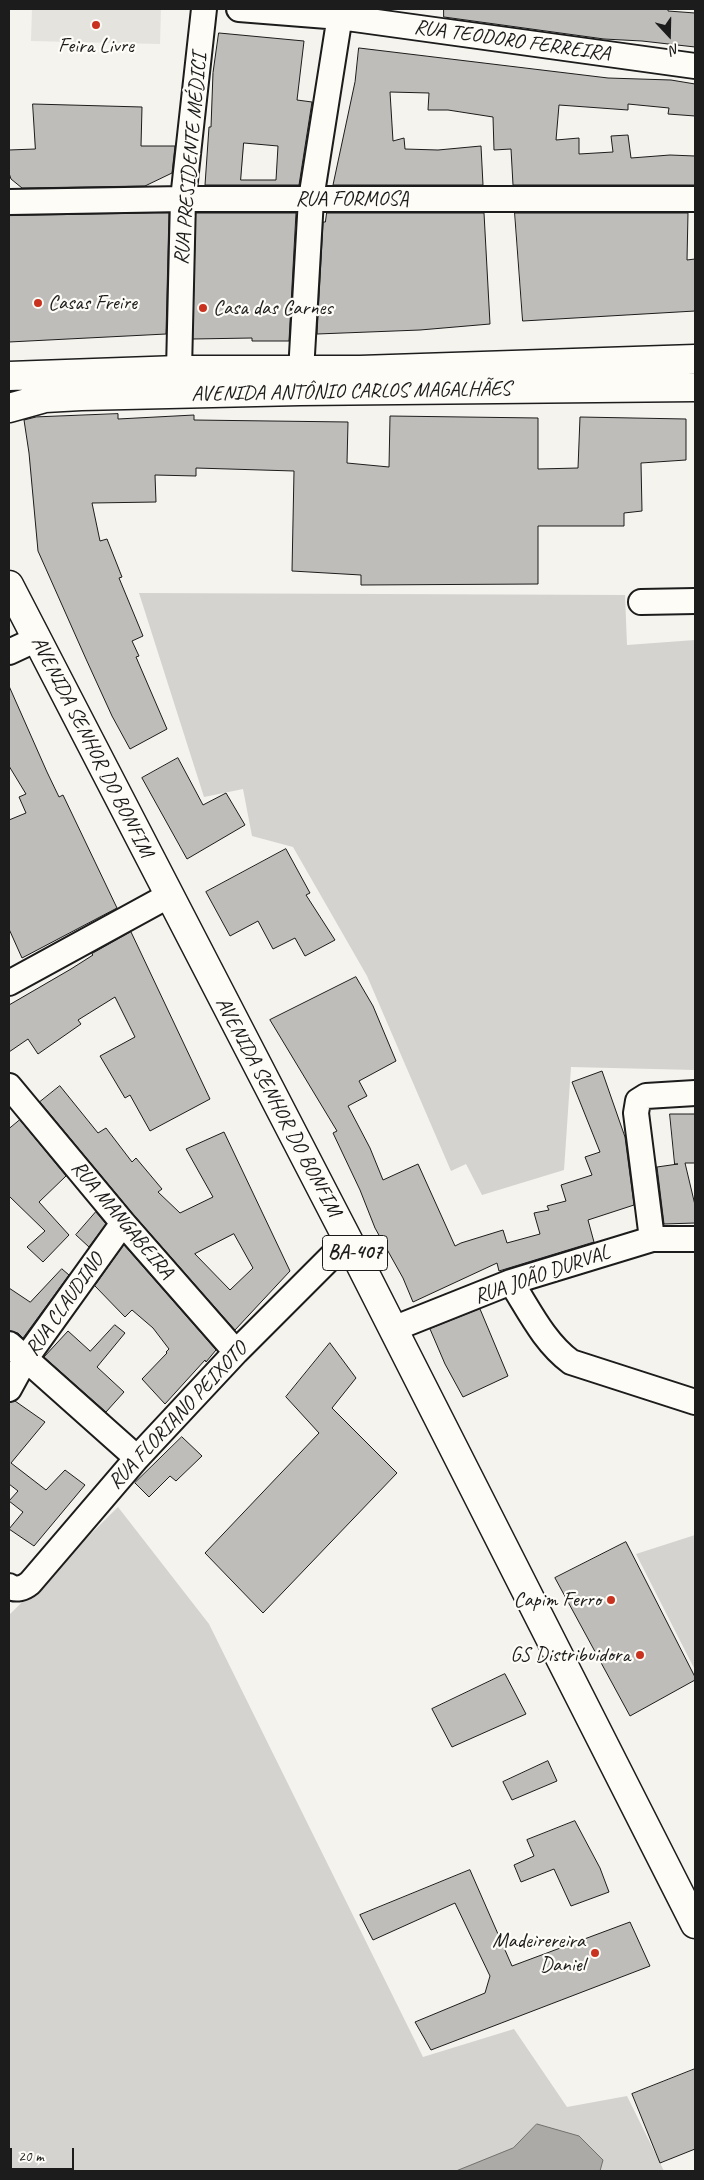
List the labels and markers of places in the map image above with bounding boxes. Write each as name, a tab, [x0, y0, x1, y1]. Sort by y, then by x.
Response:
marker: Feira Livre	[90, 19, 102, 31]
place label: Feira Livre	[58, 33, 134, 59]
place label: Casas Freire	[48, 290, 137, 316]
place label: Casa das Carnes	[213, 295, 333, 321]
marker: Casas Freire	[32, 297, 44, 309]
marker: Casa das Carnes	[197, 302, 209, 314]
place label: Capim Ferro	[514, 1587, 601, 1613]
marker: Capim Ferro	[605, 1594, 617, 1606]
place label: GS Distribuidora	[510, 1642, 630, 1668]
marker: GS Distribuidora	[634, 1649, 646, 1661]
place label: Madeirereira Daniel	[492, 1928, 585, 1978]
marker: Madeirereira Daniel	[589, 1947, 601, 1959]

